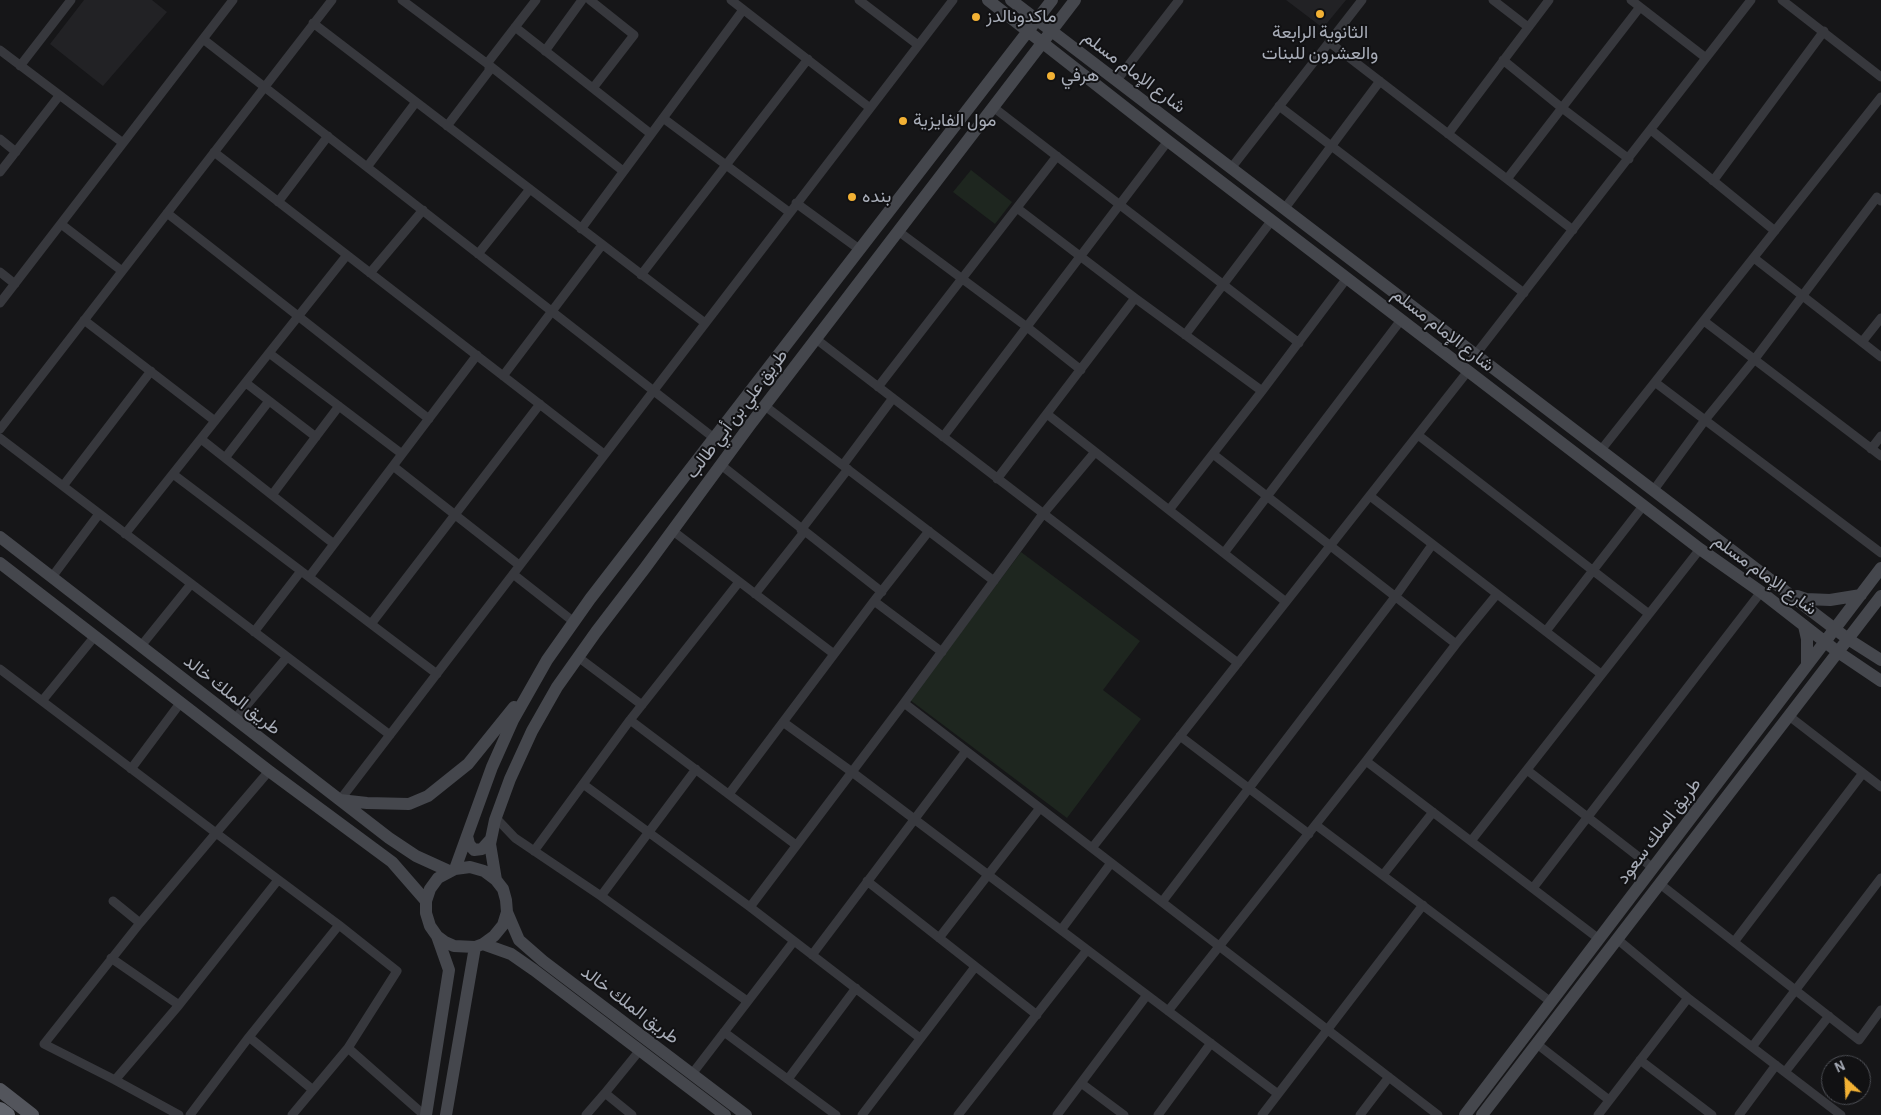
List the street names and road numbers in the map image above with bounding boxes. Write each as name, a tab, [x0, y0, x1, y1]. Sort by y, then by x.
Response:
street label: شارع الإمام مسلم	[1078, 26, 1190, 118]
street label: شارع الإمام مسلم	[1388, 283, 1498, 377]
street label: طريق علي بن أبي طالب	[681, 345, 793, 483]
street label: شارع الإمام مسلم	[1709, 530, 1821, 620]
street label: طريق الملك خالد	[179, 650, 285, 740]
street label: طريق الملك سعود	[1612, 774, 1706, 888]
street label: طريق الملك خالد	[577, 961, 683, 1049]

